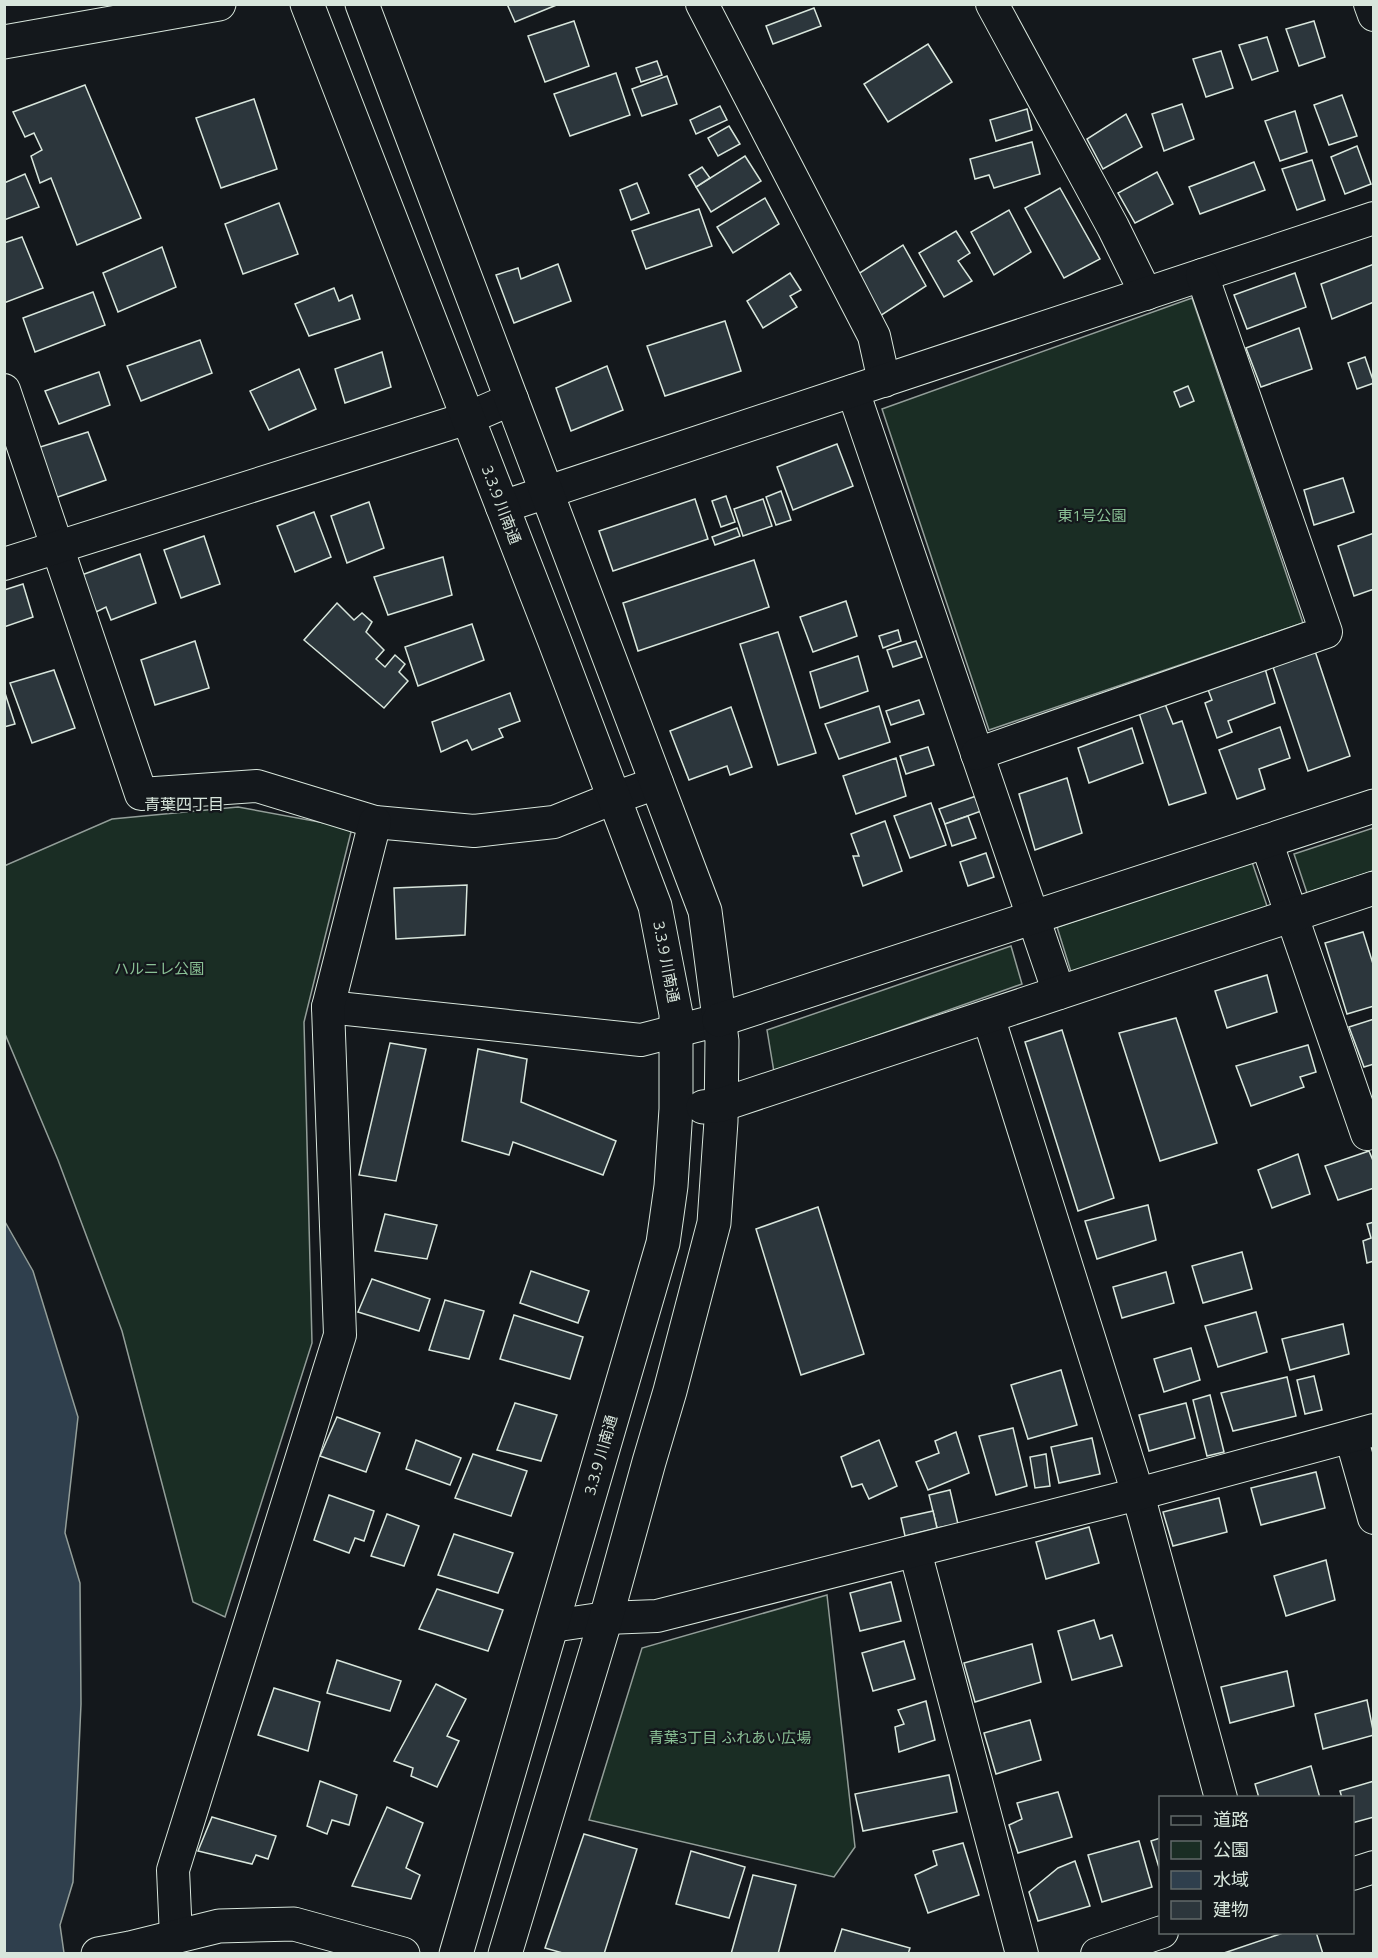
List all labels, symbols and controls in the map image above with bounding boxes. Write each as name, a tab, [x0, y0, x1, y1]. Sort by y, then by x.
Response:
street label: 3.3.9 川南通	[478, 463, 526, 547]
park label: 東1号公園	[1058, 505, 1126, 525]
district label: 青葉四丁目	[144, 793, 224, 815]
street label: 3.3.9 川南通	[649, 919, 685, 1004]
park label: ハルニレ公園	[114, 958, 204, 978]
street label: 3.3.9 川南通	[579, 1412, 621, 1497]
park label: 青葉3丁目 ふれあい広場	[649, 1727, 811, 1747]
legend	[1159, 1796, 1354, 1934]
text: 道路	[1213, 1807, 1249, 1831]
text: 公園	[1213, 1837, 1249, 1861]
text: 水域	[1213, 1867, 1249, 1891]
text: 建物	[1213, 1897, 1249, 1921]

